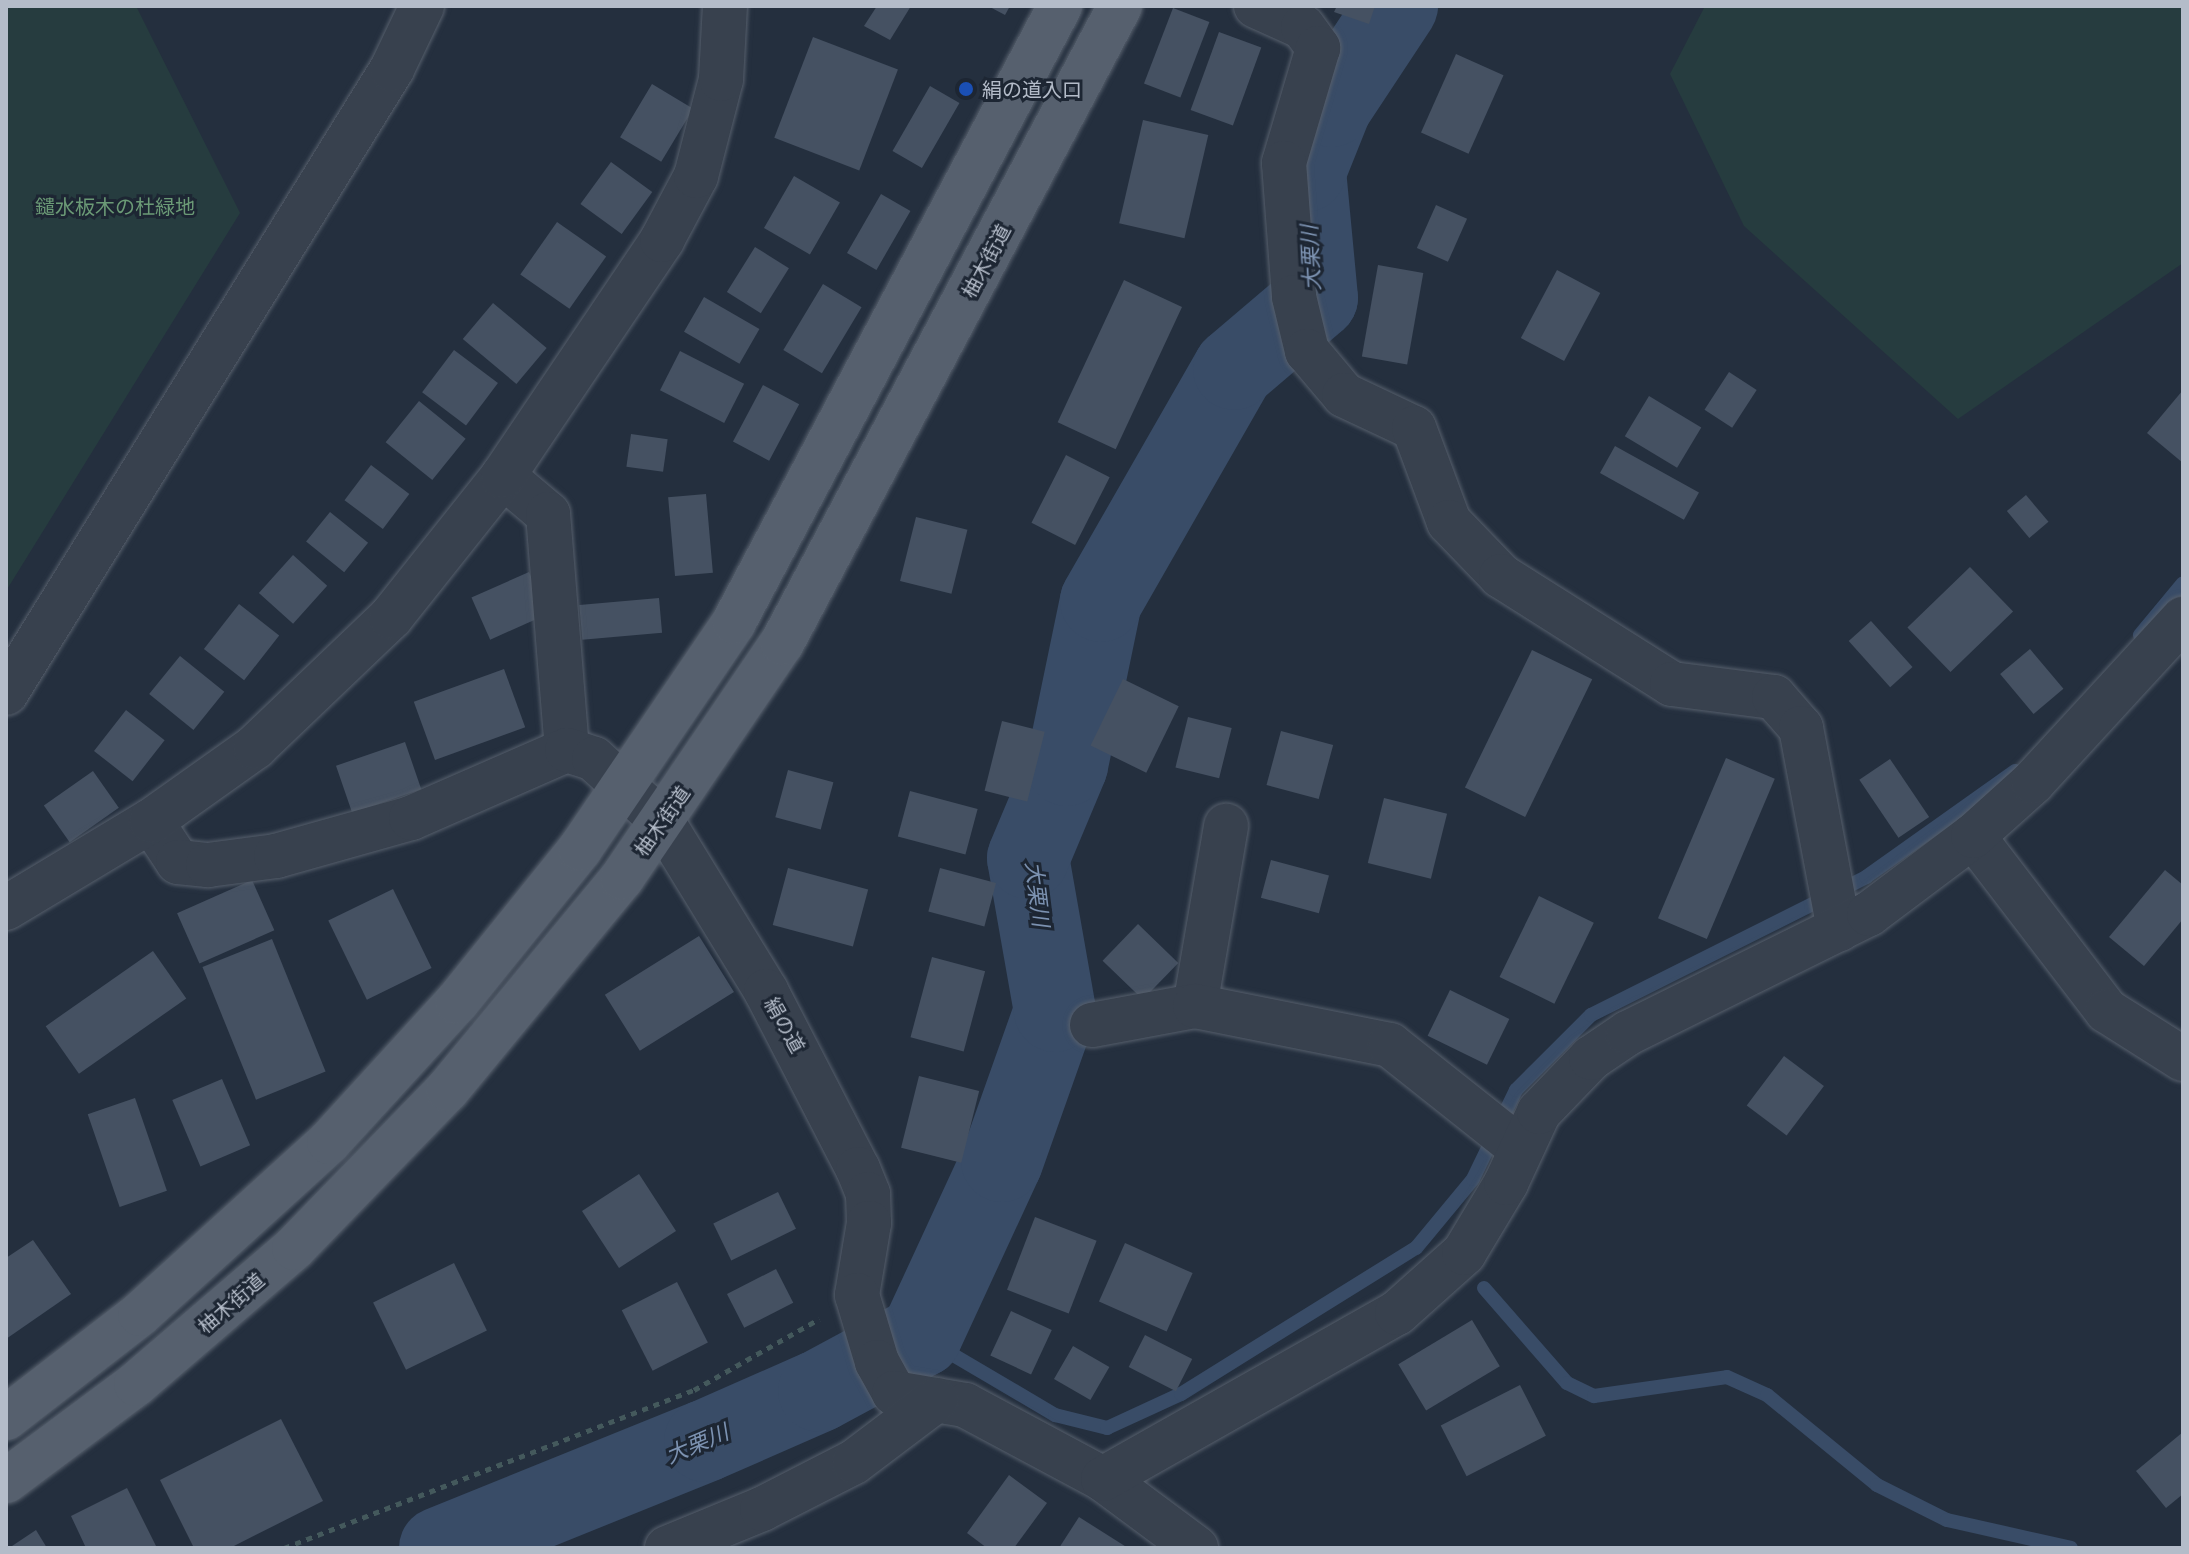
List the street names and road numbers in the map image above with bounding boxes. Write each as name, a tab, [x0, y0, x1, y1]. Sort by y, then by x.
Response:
street label: 柚木街道	[957, 220, 1015, 302]
street label: 柚木街道	[629, 781, 695, 861]
street label: 絹の道	[760, 993, 810, 1057]
street label: 柚木街道	[193, 1268, 269, 1338]

